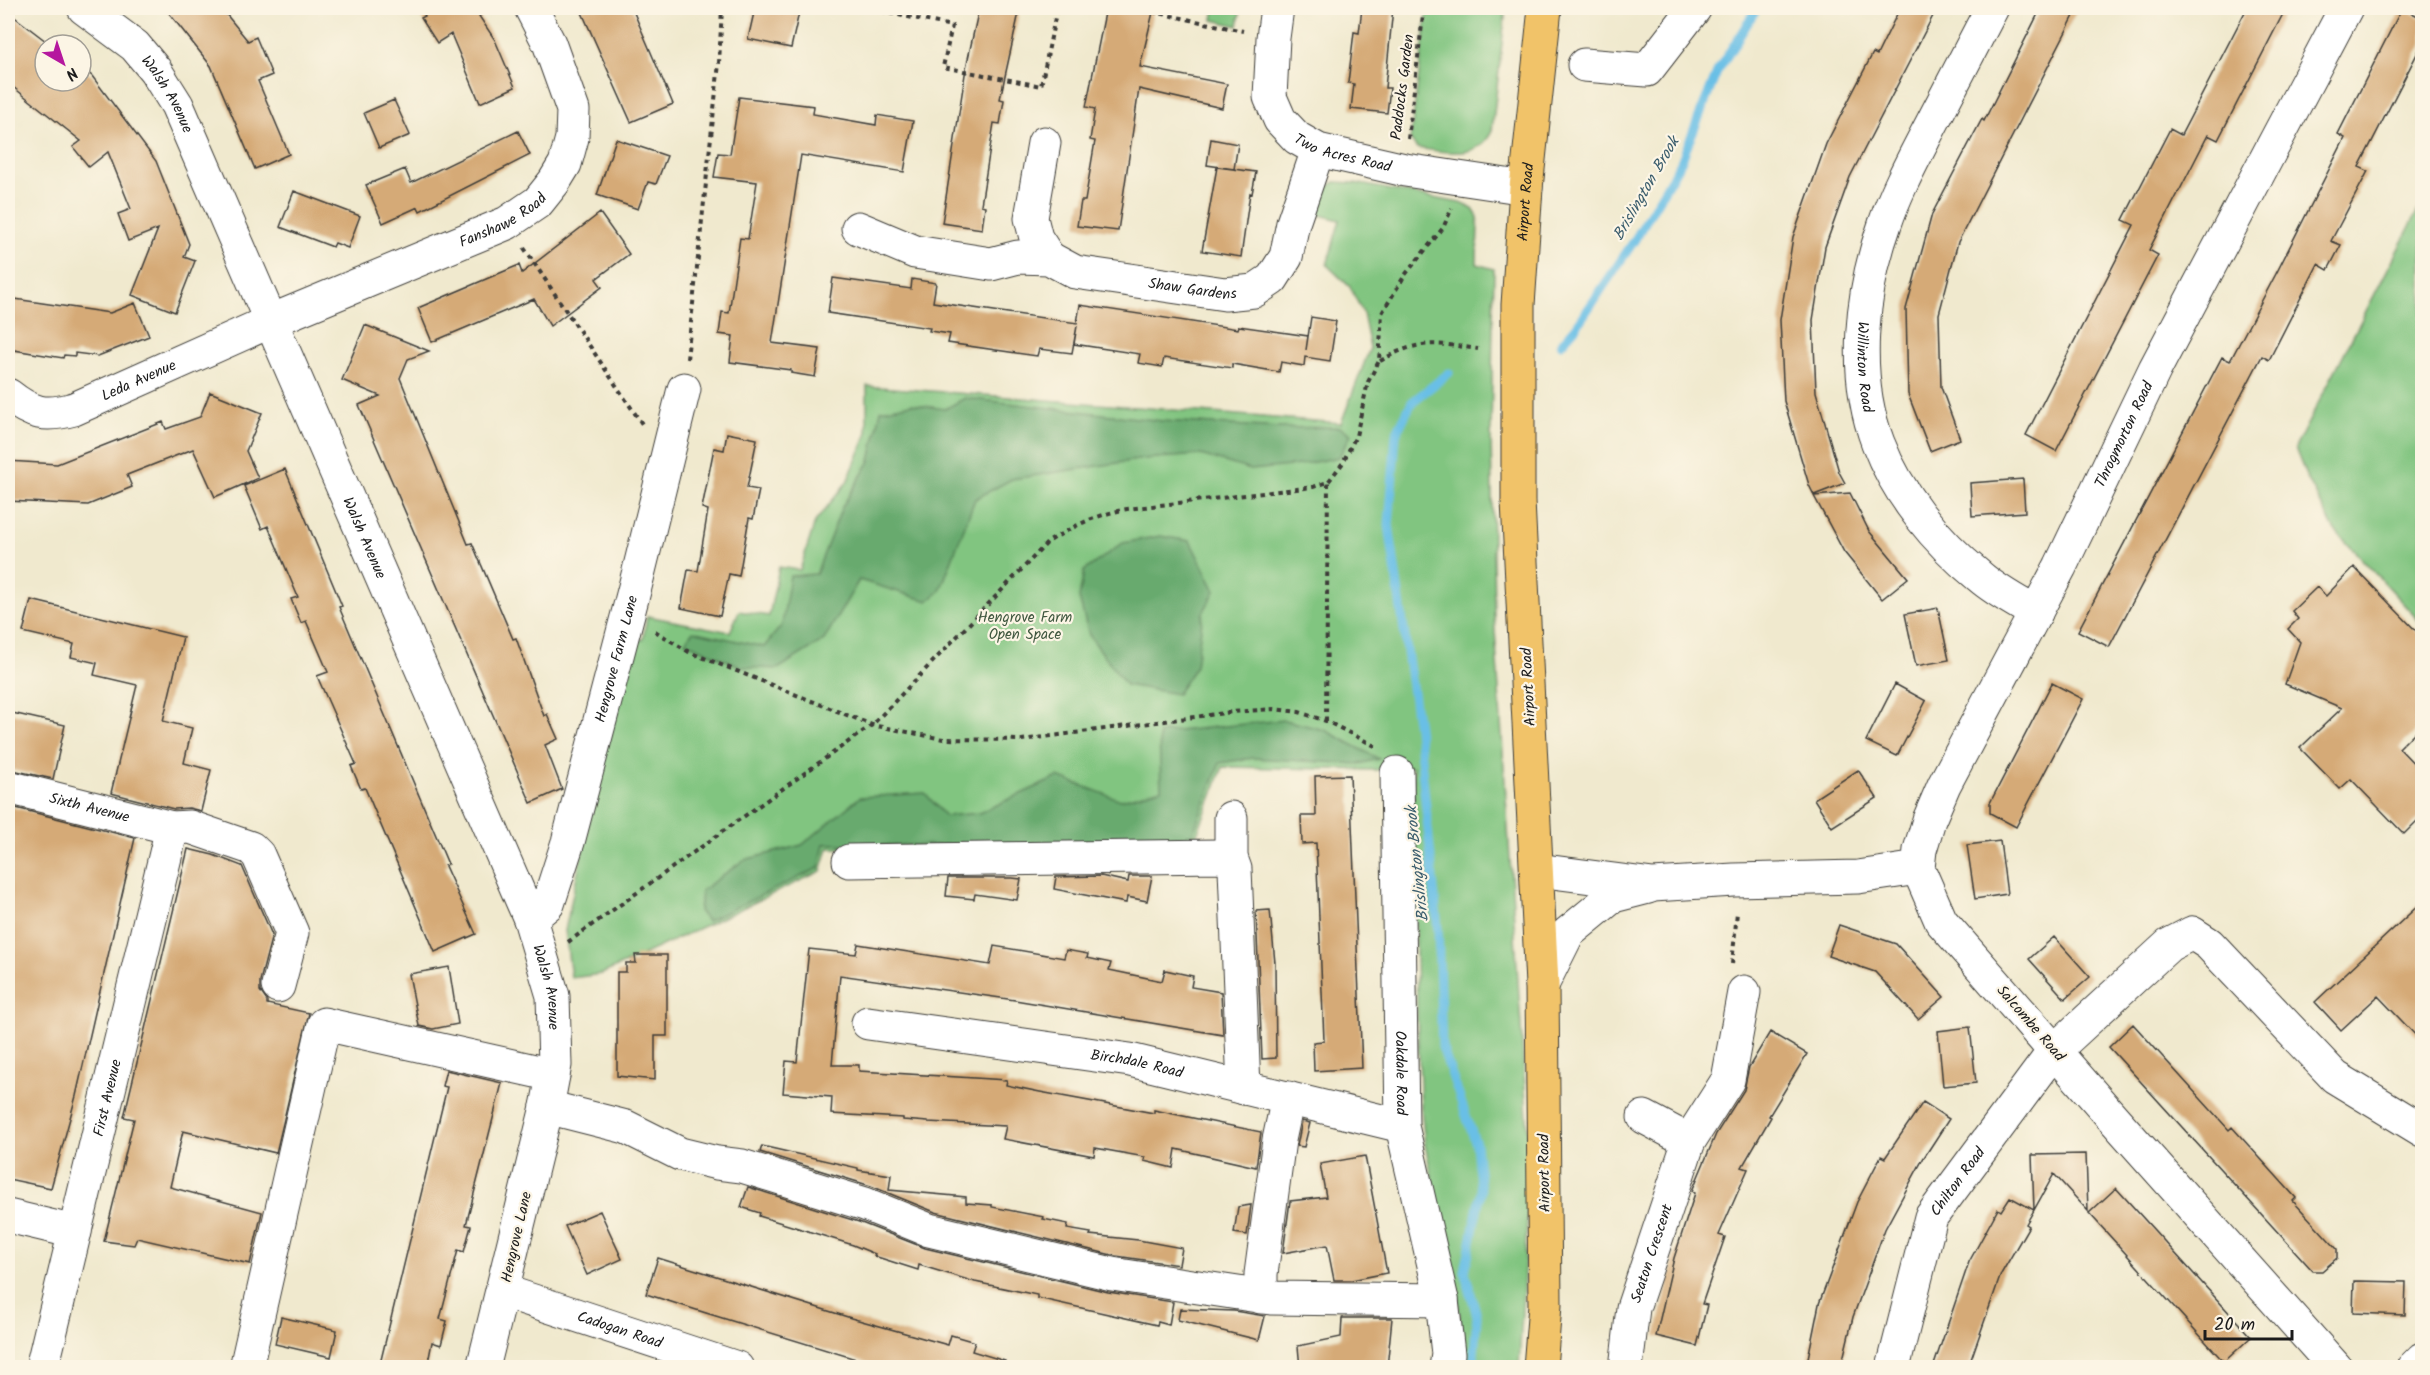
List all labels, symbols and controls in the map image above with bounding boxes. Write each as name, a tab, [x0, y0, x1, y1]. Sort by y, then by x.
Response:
north arrow	[33, 33, 93, 93]
street label: Paddocks Garden	[1385, 33, 1421, 141]
street label: Walsh Avenue	[135, 50, 199, 137]
text: N	[60, 61, 83, 86]
street label: Two Acres Road	[1289, 128, 1394, 180]
water label: Brislington Brook	[1607, 130, 1687, 245]
street label: Airport Road	[1511, 161, 1542, 242]
street label: Fanshawe Road	[456, 188, 554, 255]
street label: Shaw Gardens	[1147, 272, 1239, 307]
street label: Willinton Road	[1849, 321, 1880, 415]
street label: Leda Avenue	[98, 354, 181, 408]
street label: Throgmorton Road	[2089, 377, 2161, 492]
street label: Walsh Avenue	[335, 494, 392, 583]
street label: Hengrove Farm Lane	[589, 593, 645, 725]
park label: Hengrove Farm Open Space	[978, 606, 1072, 647]
street label: Airport Road	[1515, 647, 1543, 727]
street label: Sixth Avenue	[47, 787, 132, 830]
water label: Brislington Brook	[1399, 802, 1436, 923]
street label: Walsh Avenue	[525, 942, 565, 1030]
street label: Salcombe Road	[1990, 980, 2071, 1068]
street label: Oakdale Road	[1388, 1031, 1413, 1116]
street label: Birchdale Road	[1089, 1044, 1186, 1086]
street label: First Avenue	[87, 1057, 129, 1139]
street label: Airport Road	[1532, 1133, 1558, 1212]
street label: Chilton Road	[1924, 1142, 1992, 1222]
street label: Hengrove Lane	[495, 1189, 539, 1285]
street label: Seaton Crescent	[1625, 1201, 1680, 1306]
scale bar	[2205, 1303, 2292, 1341]
street label: Cadogan Road	[574, 1305, 666, 1356]
text: 20 m	[2214, 1311, 2255, 1340]

